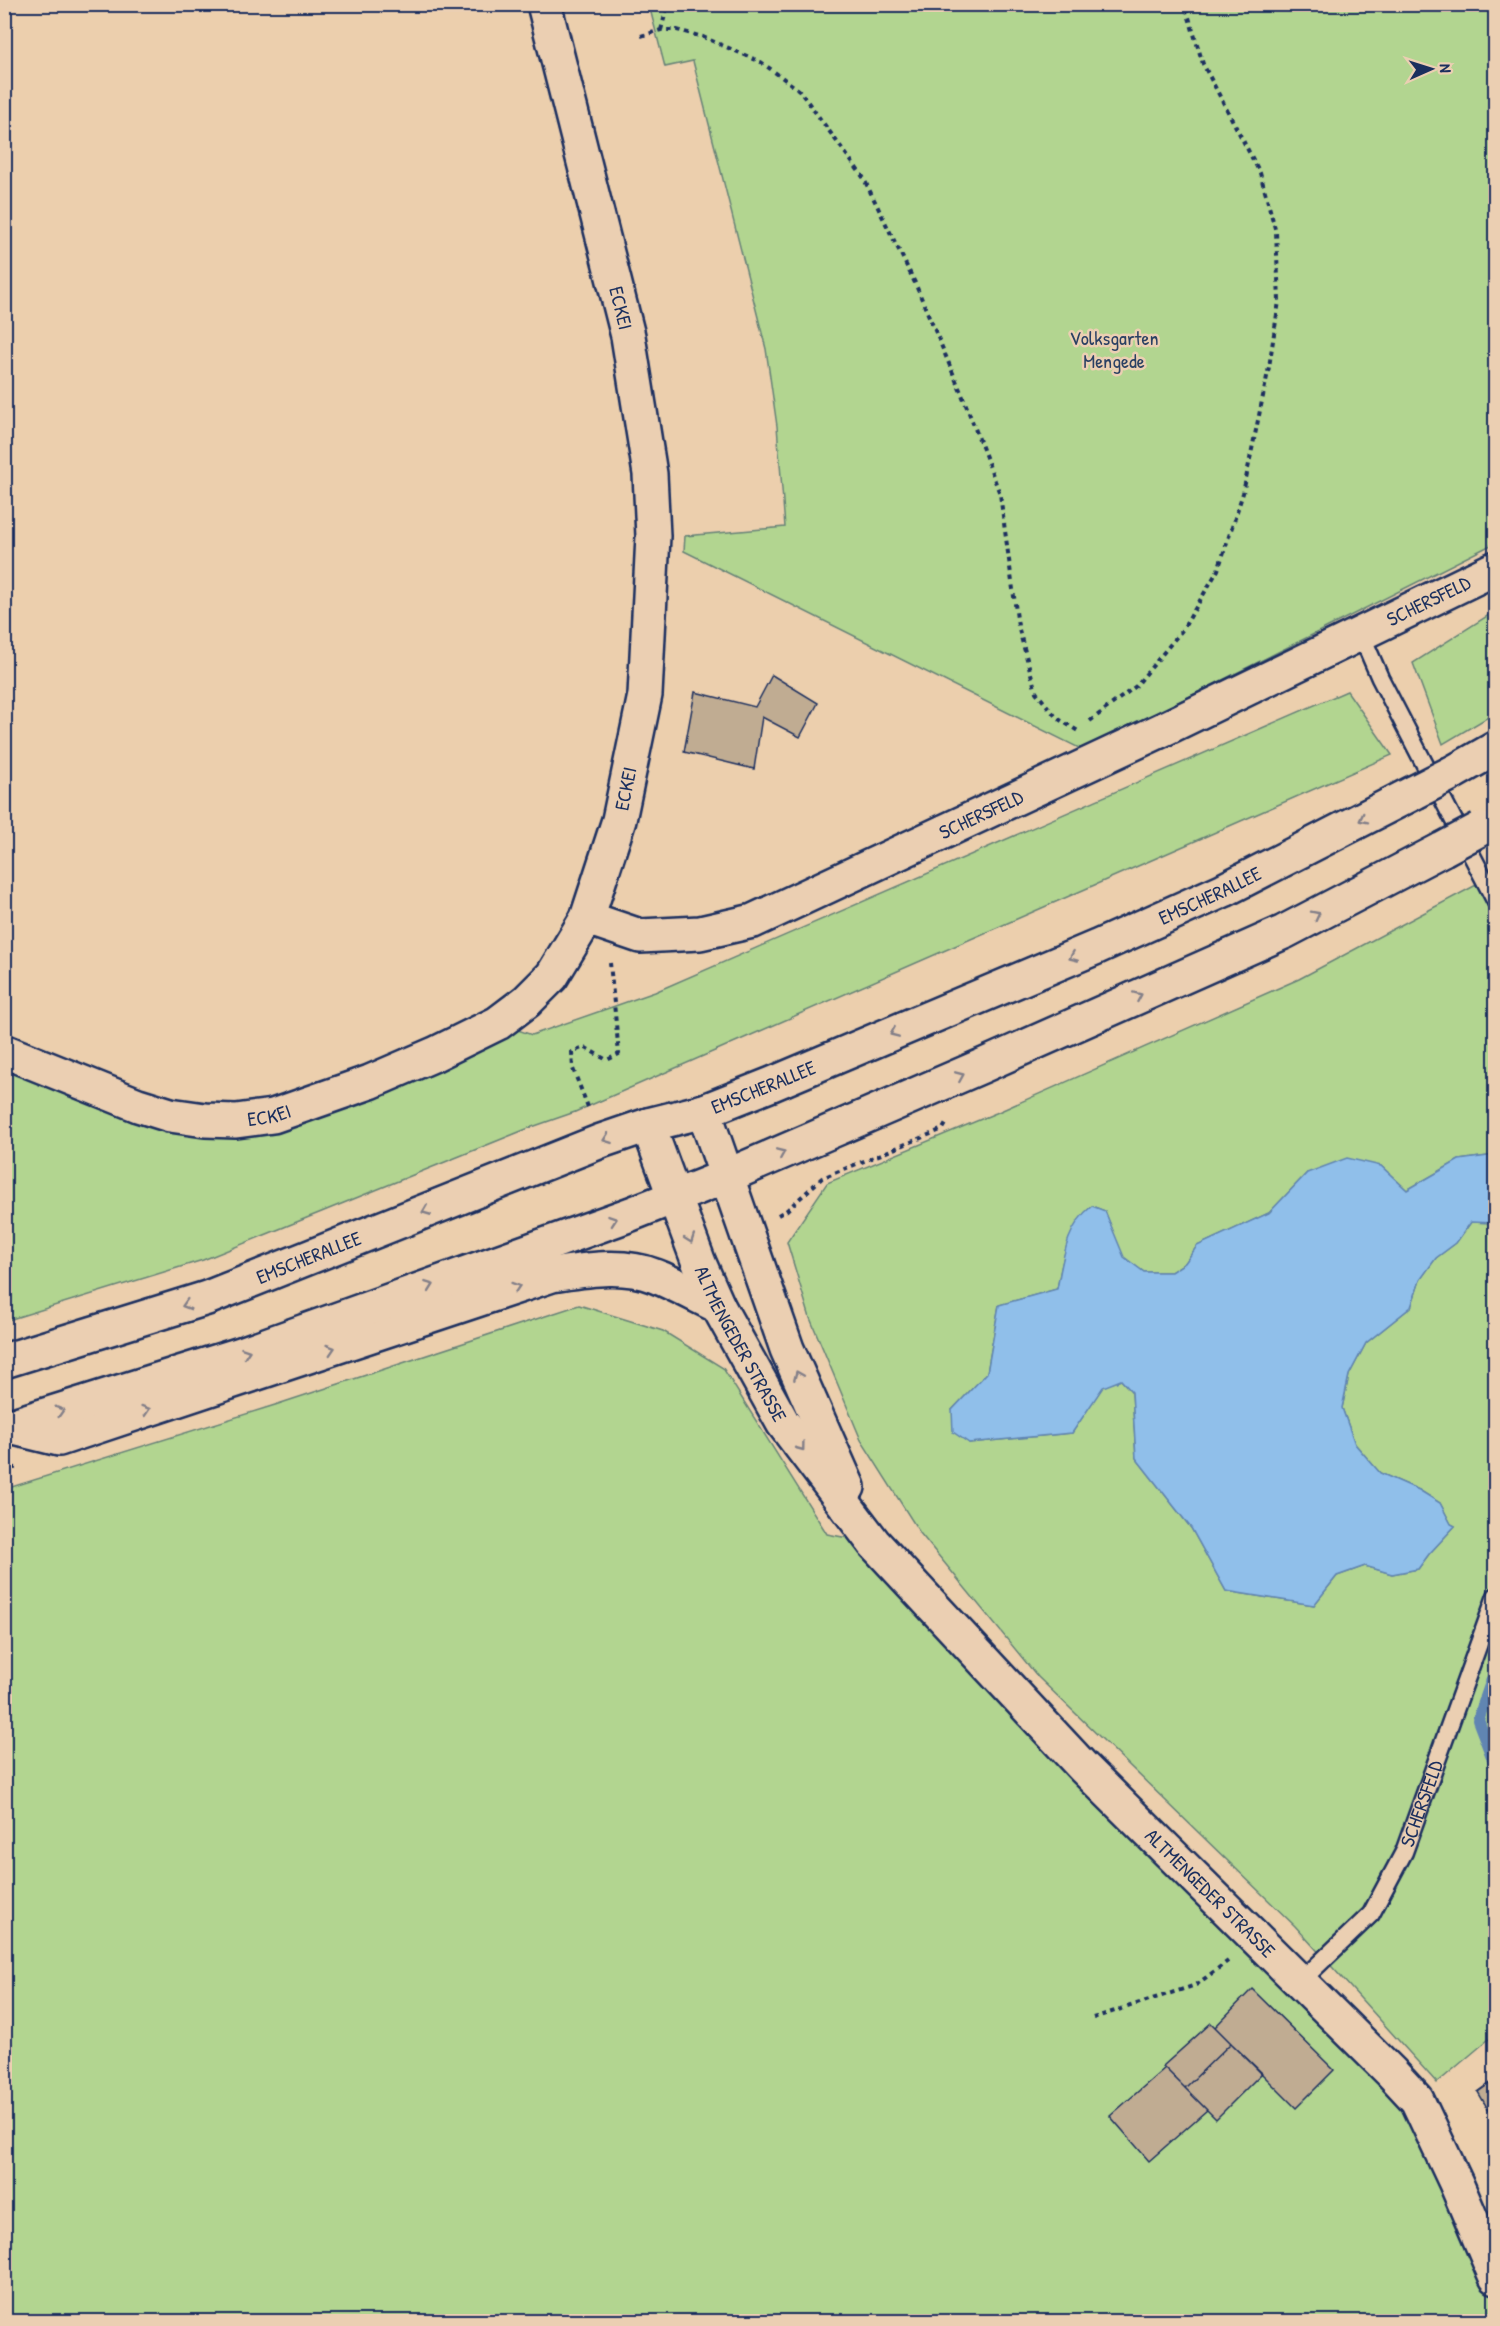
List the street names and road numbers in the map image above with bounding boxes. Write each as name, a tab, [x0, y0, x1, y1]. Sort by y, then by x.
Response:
street label: ECKEI	[603, 283, 640, 332]
street label: SCHERSFELD	[1382, 568, 1475, 632]
street label: ECKEI	[607, 764, 643, 813]
street label: SCHERSFELD	[934, 783, 1028, 845]
street label: EMSCHERALLEE	[1154, 859, 1266, 931]
street label: EMSCHERALLEE	[707, 1053, 820, 1120]
street label: ECKEI	[246, 1097, 294, 1132]
street label: EMSCHERALLEE	[252, 1224, 365, 1290]
street label: ALTMENGEDER STRASSE	[689, 1261, 794, 1426]
street label: SCHERSFELD	[1393, 1756, 1449, 1850]
street label: ALTMENGEDER STRASSE	[1140, 1822, 1282, 1963]

